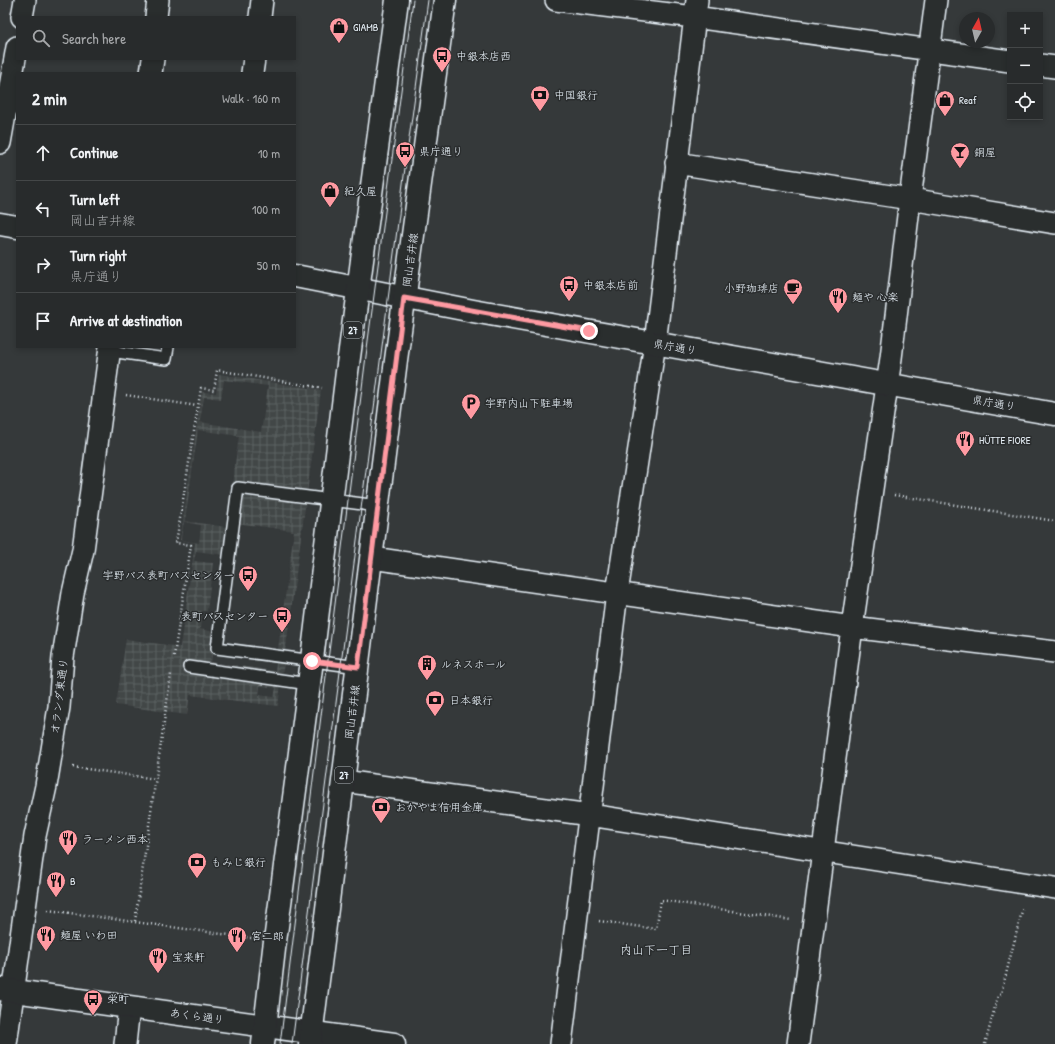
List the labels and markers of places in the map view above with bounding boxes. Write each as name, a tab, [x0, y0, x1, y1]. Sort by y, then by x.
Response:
shop icon: GIAMB	[328, 16, 350, 44]
place label: GIAMB	[353, 20, 379, 34]
bus stop icon: 中銀本店西	[431, 45, 453, 73]
place label: 中銀本店西	[456, 49, 511, 63]
bank icon: 中国銀行	[529, 84, 551, 112]
place label: 中国銀行	[554, 88, 598, 102]
shop icon: Reaf	[934, 89, 956, 117]
place label: Reaf	[959, 93, 977, 107]
bus stop icon: 県庁通り	[394, 140, 416, 168]
bar icon: 銅屋	[949, 141, 971, 169]
place label: 県庁通り	[419, 144, 463, 158]
place label: 銅屋	[974, 145, 996, 159]
shop icon: 紀久屋	[319, 180, 341, 208]
place label: 紀久屋	[344, 184, 377, 198]
bus stop icon: 中銀本店前	[558, 274, 580, 302]
cafe icon: 小野珈琲店	[782, 277, 804, 305]
place label: 中銀本店前	[583, 278, 638, 292]
place label: 小野珈琲店	[724, 281, 779, 295]
restaurant icon: 麺や 心楽	[827, 286, 849, 314]
place label: 麺や 心楽	[852, 290, 899, 304]
parking icon: 宇野内山下駐車場	[460, 392, 482, 420]
place label: 宇野内山下駐車場	[485, 396, 573, 410]
restaurant icon: HÜTTE FIORE	[954, 429, 976, 457]
place label: HÜTTE FIORE	[979, 433, 1031, 447]
bus stop icon: 宇野バス表町バスセンター	[237, 564, 259, 592]
place label: 宇野バス表町バスセンター	[102, 568, 234, 582]
bus stop icon: 表町バスセンター	[271, 605, 293, 633]
place label: 表町バスセンター	[180, 609, 268, 623]
building icon: ルネスホール	[416, 653, 438, 681]
place label: ルネスホール	[441, 657, 506, 671]
bank icon: 日本銀行	[424, 689, 446, 717]
place label: 日本銀行	[449, 693, 493, 707]
bank icon: おかやま信用金庫	[370, 796, 392, 824]
place label: おかやま信用金庫	[395, 800, 483, 814]
restaurant icon: ラーメン西本	[57, 828, 79, 856]
place label: ラーメン西本	[82, 832, 148, 846]
bank icon: もみじ銀行	[186, 851, 208, 879]
place label: もみじ銀行	[211, 855, 266, 869]
restaurant icon: B	[45, 870, 67, 898]
place label: B	[70, 874, 76, 888]
restaurant icon: 麺屋 いわ田	[35, 924, 57, 952]
restaurant icon: 宮二郎	[226, 925, 248, 953]
place label: 麺屋 いわ田	[60, 928, 118, 942]
place label: 宮二郎	[251, 929, 284, 943]
restaurant icon: 宝来軒	[147, 946, 169, 974]
place label: 宝来軒	[172, 950, 205, 964]
bus stop icon: 栄町	[82, 988, 104, 1016]
place label: 栄町	[107, 992, 129, 1006]

